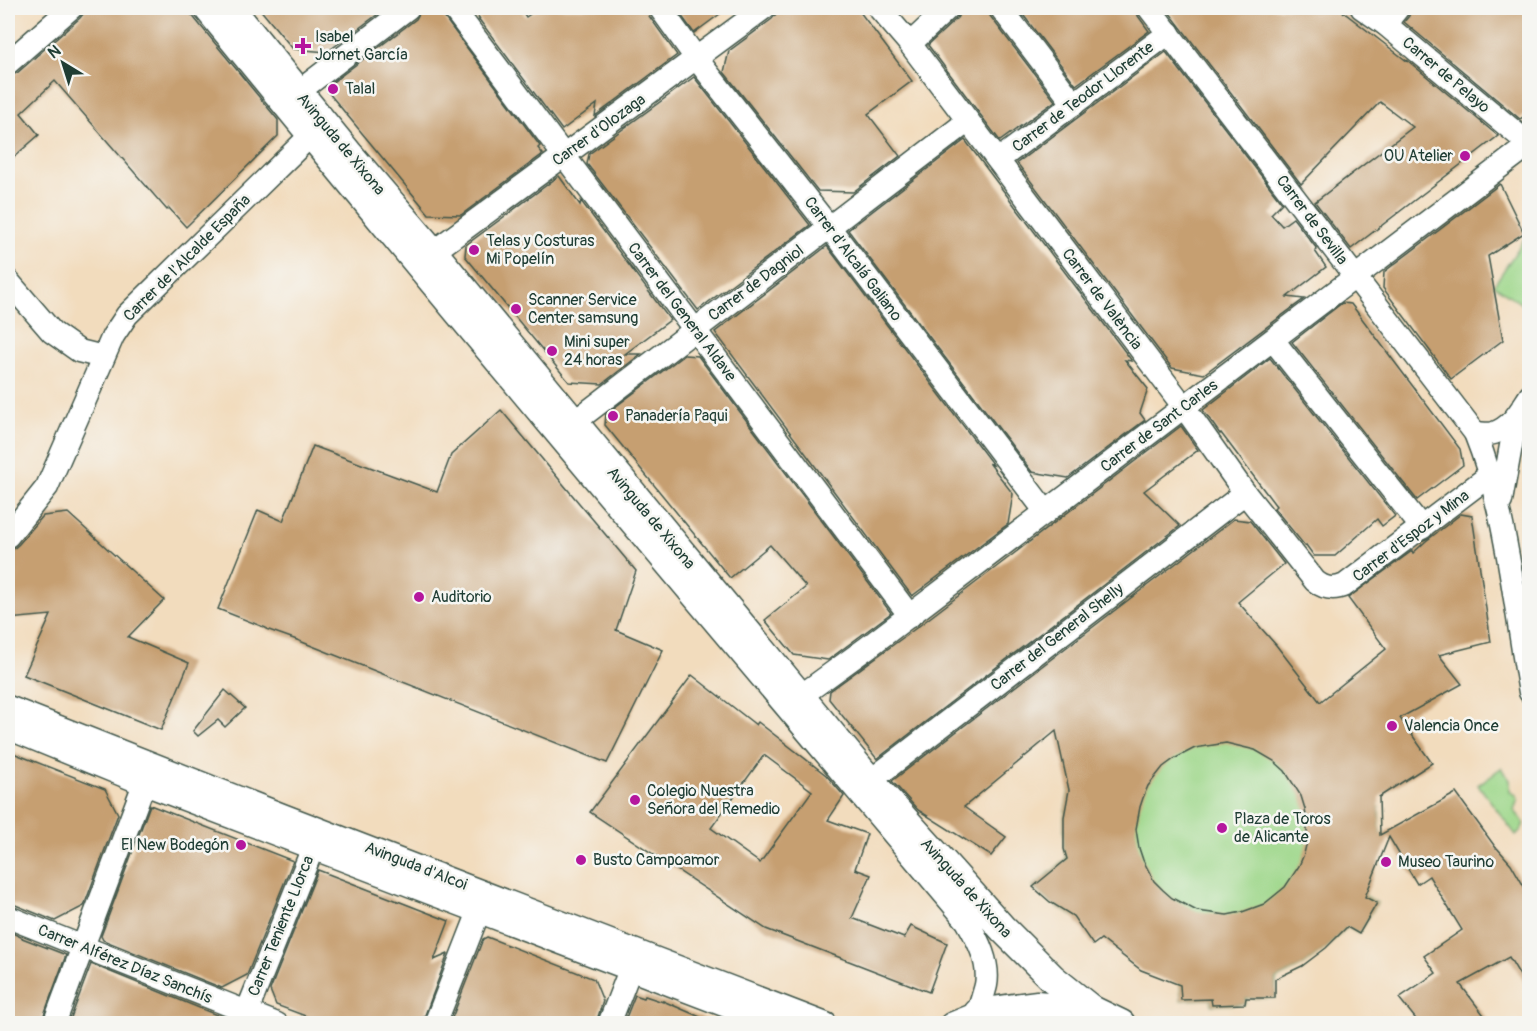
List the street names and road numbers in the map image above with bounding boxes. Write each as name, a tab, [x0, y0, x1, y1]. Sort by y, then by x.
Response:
street label: Carrer de Pelayo	[1398, 33, 1494, 118]
street label: Carrer de Teodor Llorente	[1008, 37, 1158, 157]
street label: Avinguda de Xixona	[292, 89, 390, 199]
street label: Carrer d'Olozaga	[548, 89, 650, 171]
street label: Carrer de Sevilla	[1272, 171, 1352, 269]
street label: Carrer de l'Alcalde España	[119, 190, 255, 326]
street label: Carrer d'Alcalá Galiano	[800, 193, 907, 325]
street label: Carrer del General Aldave	[623, 239, 741, 385]
street label: Carrer de Dagniol	[704, 241, 808, 325]
street label: Carrer de València	[1057, 244, 1147, 354]
street label: Carrer de Sant Carles	[1096, 375, 1222, 477]
street label: Avinguda de Xixona	[602, 463, 700, 573]
street label: Carrer d'Espoz y Mina	[1349, 486, 1473, 586]
street label: Carrer del General Shelly	[986, 579, 1128, 695]
street label: Avinguda de Xixona	[916, 834, 1016, 942]
street label: Avinguda d'Alcoi	[362, 837, 470, 895]
street label: Carrer Teniente Llorca	[244, 853, 318, 999]
street label: Carrer Alférez Díaz Sanchís	[35, 920, 215, 1008]

